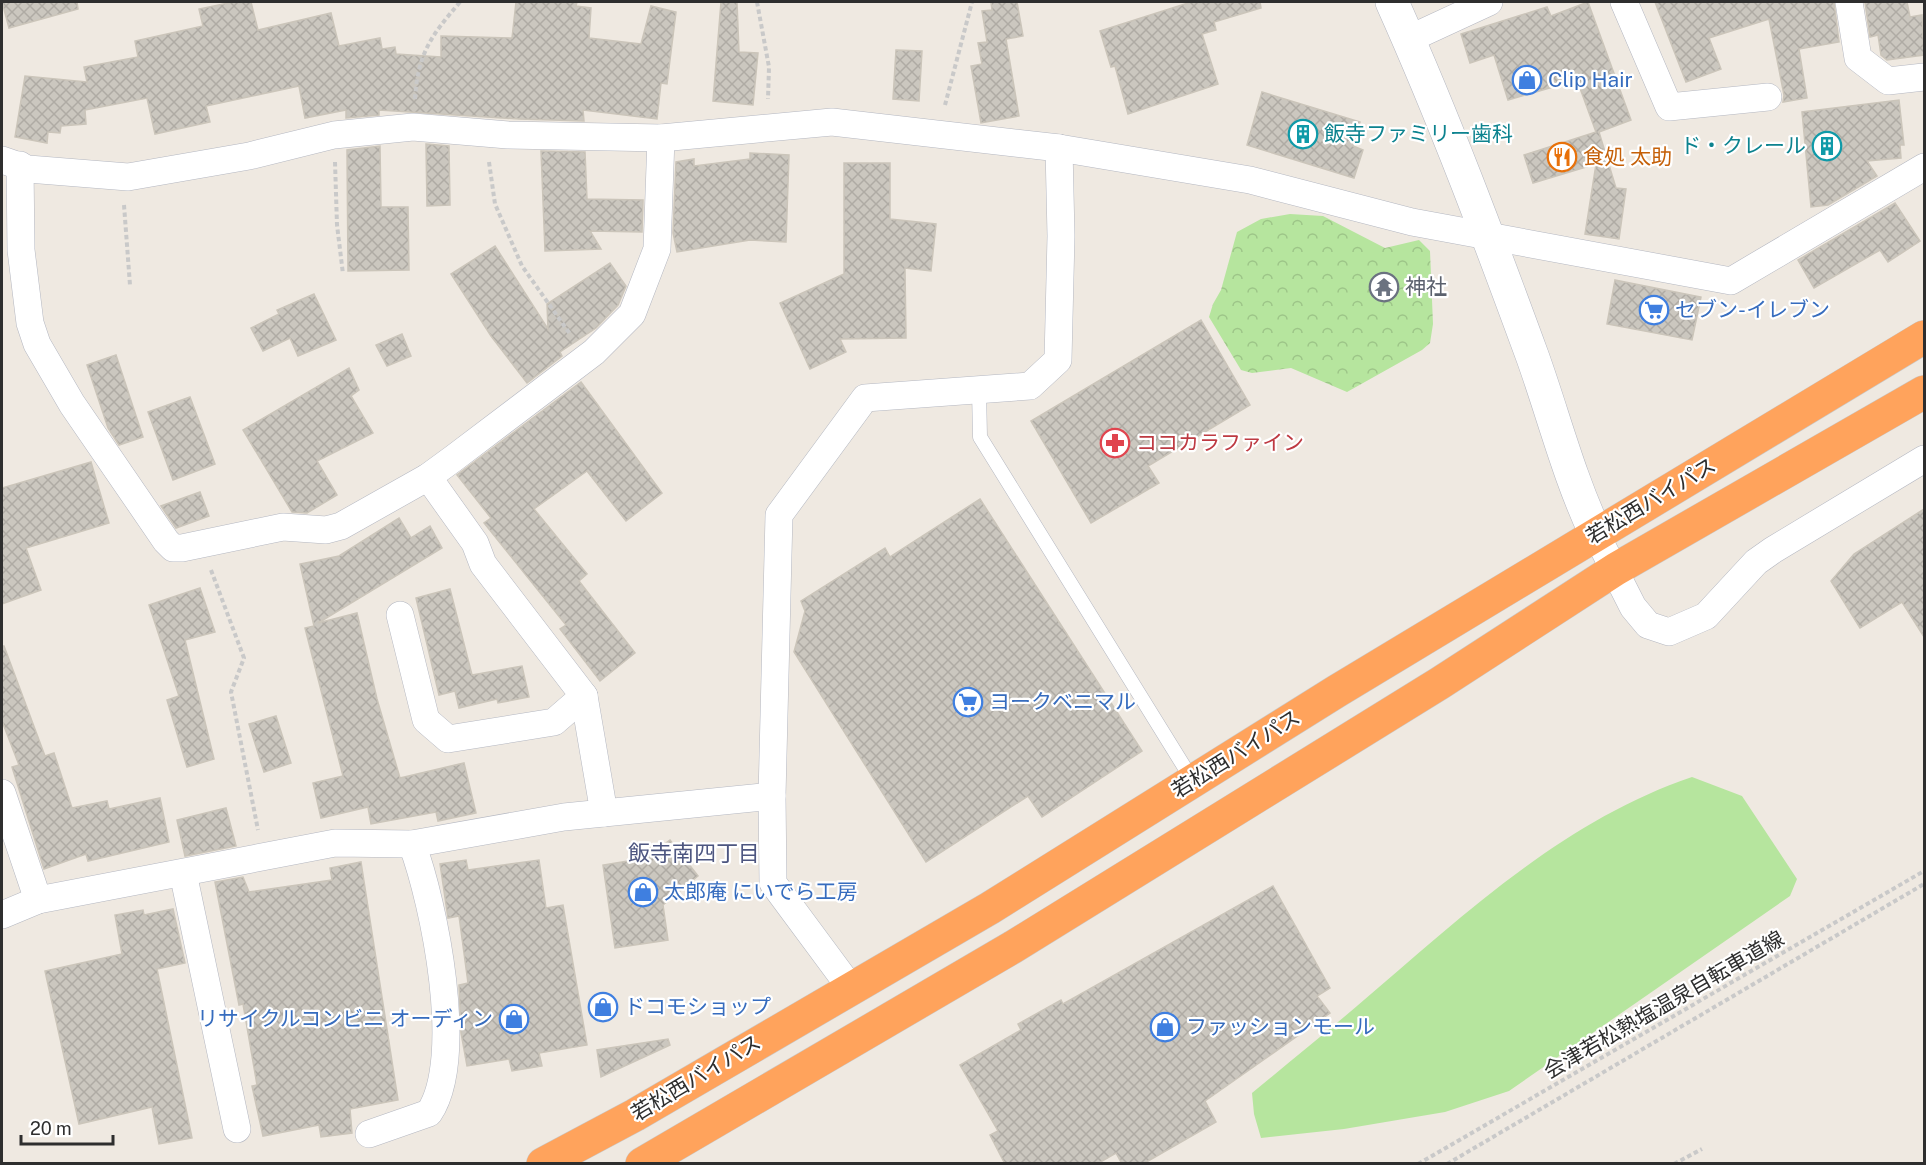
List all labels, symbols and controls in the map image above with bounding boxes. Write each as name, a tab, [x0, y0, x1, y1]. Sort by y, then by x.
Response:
shop icon: Clip Hair	[1511, 64, 1543, 96]
place label: Clip Hair	[1548, 67, 1633, 92]
building icon: 飯寺ファミリー歯科	[1287, 118, 1319, 150]
place label: 飯寺ファミリー歯科	[1324, 121, 1513, 146]
building icon: ド・クレール	[1811, 130, 1843, 162]
place label: ド・クレール	[1680, 133, 1806, 158]
restaurant icon: 食処 太助	[1546, 141, 1578, 173]
place label: 食処 太助	[1583, 144, 1672, 169]
temple icon: 神社	[1368, 271, 1400, 303]
place label: 神社	[1405, 274, 1447, 299]
supermarket icon: セブン-イレブン	[1638, 294, 1670, 326]
place label: セブン-イレブン	[1675, 297, 1830, 322]
pharmacy icon: ココカラファイン	[1099, 427, 1131, 459]
place label: ココカラファイン	[1136, 430, 1304, 455]
street label: 若松西バイパス	[1581, 452, 1720, 549]
supermarket icon: ヨークベニマル	[952, 686, 984, 718]
place label: ヨークベニマル	[989, 689, 1136, 714]
street label: 若松西バイパス	[1167, 704, 1305, 803]
district label: 飯寺南四丁目	[628, 840, 760, 866]
shop icon: 太郎庵 にいでら工房	[627, 876, 659, 908]
place label: 太郎庵 にいでら工房	[664, 879, 857, 904]
street label: 会津若松熱塩温泉自転車道線	[1539, 925, 1788, 1084]
shop icon: ドコモショップ	[587, 991, 619, 1023]
place label: ドコモショップ	[624, 994, 771, 1019]
shop icon: リサイクルコンビニ オーディン	[498, 1003, 530, 1035]
place label: リサイクルコンビニ オーディン	[197, 1006, 493, 1031]
shop icon: ファッションモール	[1149, 1011, 1181, 1043]
place label: ファッションモール	[1186, 1014, 1375, 1039]
street label: 若松西バイパス	[626, 1029, 765, 1126]
scale bar	[21, 1108, 112, 1146]
text: 20 m	[30, 1118, 72, 1139]

